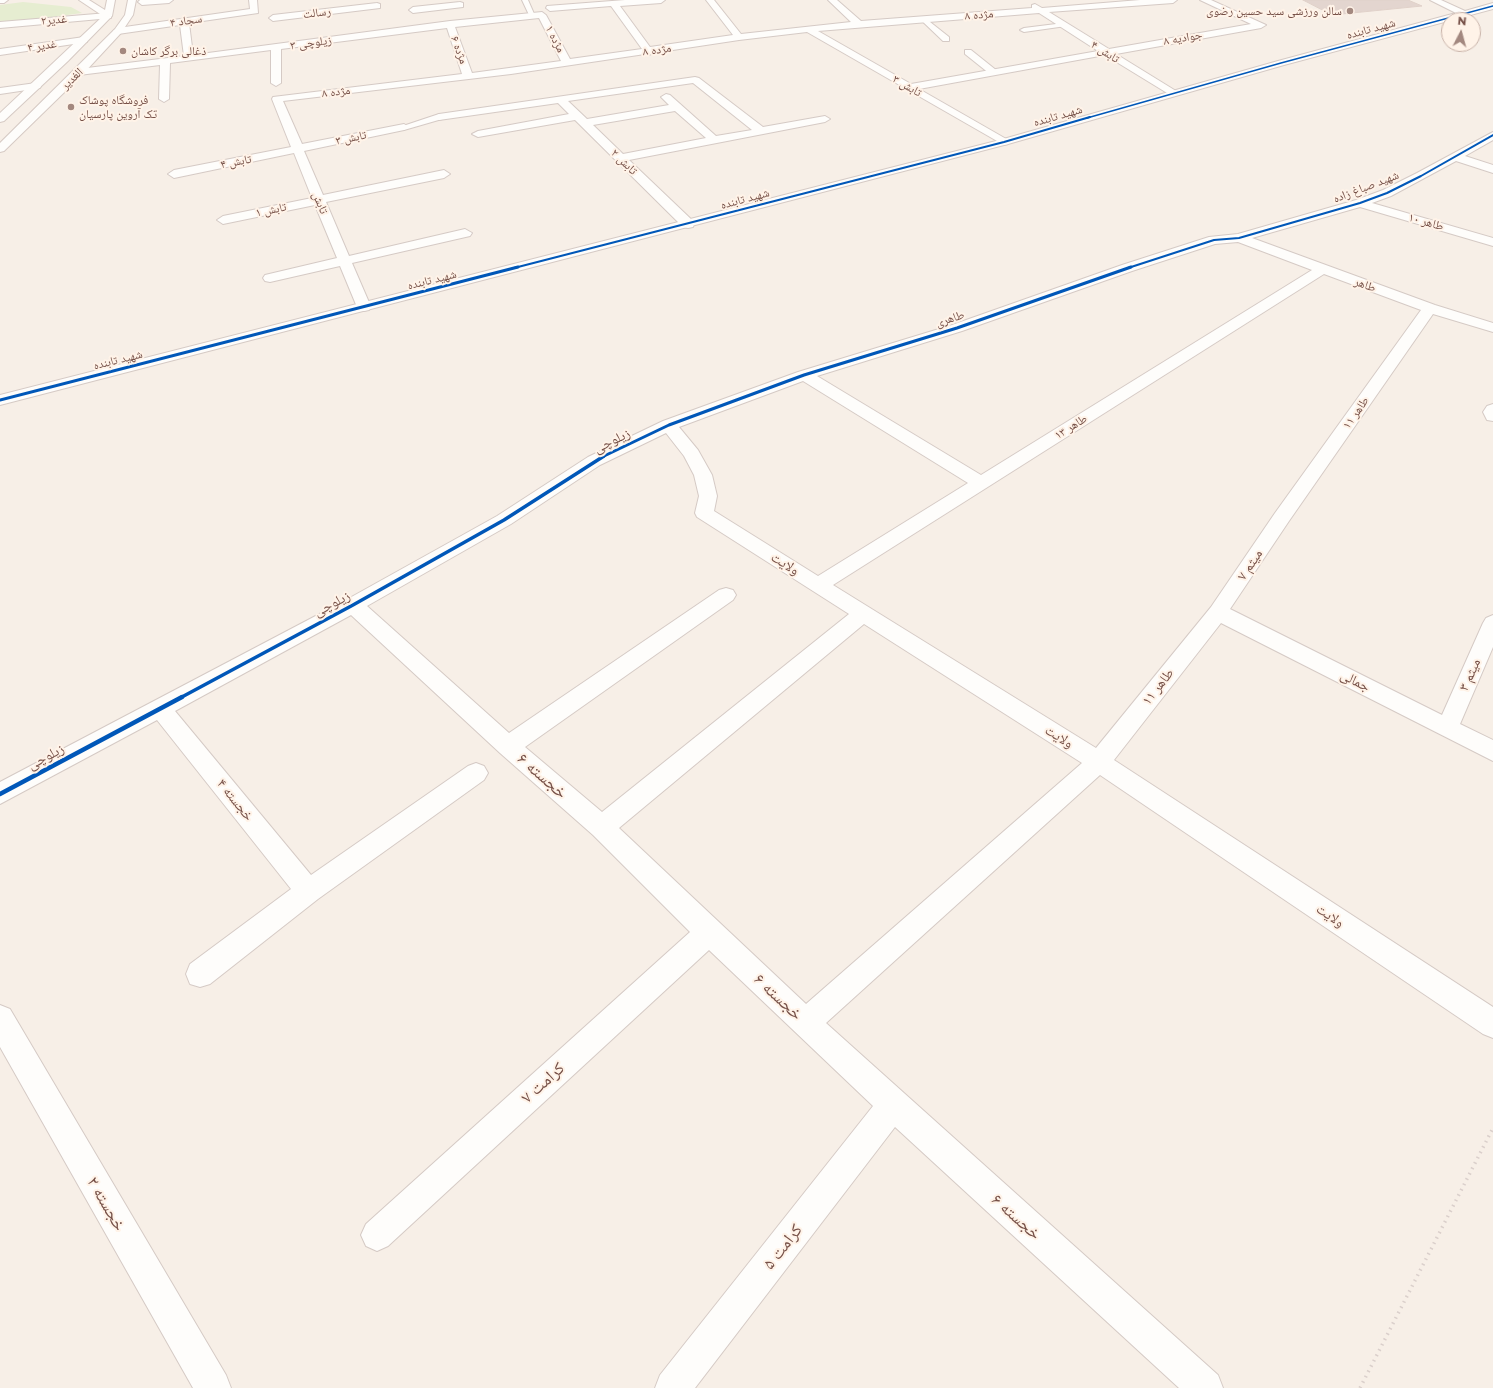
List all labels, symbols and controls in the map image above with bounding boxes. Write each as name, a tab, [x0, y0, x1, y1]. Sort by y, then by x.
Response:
street label: رسالت	[302, 4, 332, 22]
place label: سالن ورزشی سید حسین رضوی	[1206, 4, 1342, 18]
marker: سالن ورزشی سید حسین رضوی	[1345, 6, 1355, 16]
street label: مژده ۸	[964, 7, 994, 23]
street label: غدیر۲	[40, 12, 68, 28]
street label: سجاد ۴	[169, 12, 203, 30]
north arrow	[1441, 12, 1481, 52]
text: N	[1457, 14, 1467, 28]
street label: شهید تابنده	[1345, 16, 1397, 42]
street label: مژده ۱	[542, 23, 568, 55]
street label: جوادیه ۸	[1162, 28, 1204, 48]
street label: زیلوچی ۳	[289, 33, 333, 53]
street label: مژده ۶	[447, 34, 471, 66]
street label: غدیر ۴	[27, 37, 57, 55]
street label: تابش ۴	[1088, 38, 1122, 66]
street label: مژده ۸	[642, 41, 672, 59]
place label: ذغالی برگر کاشان	[131, 44, 206, 58]
marker: ذغالی برگر کاشان	[118, 46, 128, 56]
street label: الغدیر	[58, 65, 86, 93]
street label: تابش ۳	[890, 72, 924, 100]
street label: مژده ۸	[321, 83, 351, 101]
place label: فروشگاه پوشاک تک آروین پارسیان	[79, 93, 157, 121]
marker: فروشگاه پوشاک تک آروین پارسیان	[66, 102, 76, 112]
street label: شهید تابنده	[1032, 102, 1084, 130]
street label: تابش ۳	[334, 128, 368, 148]
street label: تابش ۲	[608, 146, 640, 178]
street label: تابش ۴	[219, 152, 253, 172]
street label: شهید صباغ زاده	[1331, 168, 1401, 206]
street label: شهید تابنده	[719, 186, 771, 212]
street label: تابش	[309, 190, 331, 216]
street label: تابش ۱	[254, 200, 288, 220]
street label: طاهر ۱۰	[1407, 210, 1445, 234]
street label: شهید تابنده	[406, 267, 458, 293]
street label: طاهر	[1352, 274, 1378, 296]
street label: طاهری	[934, 308, 966, 330]
street label: شهید تابنده	[92, 347, 144, 373]
street label: طاهر ۱۱	[1340, 394, 1372, 432]
street label: طاهر ۱۳	[1052, 411, 1090, 443]
street label: زیلوچی	[591, 425, 633, 457]
street label: میثم ۷	[1234, 546, 1266, 584]
street label: ولایت	[768, 549, 802, 579]
street label: زیلوچی	[311, 587, 353, 621]
street label: میثم ۳	[1455, 656, 1485, 694]
street label: طاهر ۱۱	[1139, 665, 1177, 709]
street label: جمالی	[1337, 667, 1373, 695]
street label: ولایت	[1042, 722, 1076, 752]
street label: زیلوچی	[25, 740, 67, 774]
street label: خجسته ۶	[513, 749, 571, 803]
street label: خجسته ۴	[213, 776, 257, 824]
street label: ولایت	[1313, 901, 1347, 931]
street label: خجسته ۶	[749, 969, 807, 1025]
street label: کرامت ۷	[517, 1058, 569, 1108]
street label: خجسته ۲	[82, 1173, 130, 1235]
street label: خجسته ۶	[987, 1190, 1045, 1244]
street label: کرامت ۵	[759, 1220, 807, 1274]

